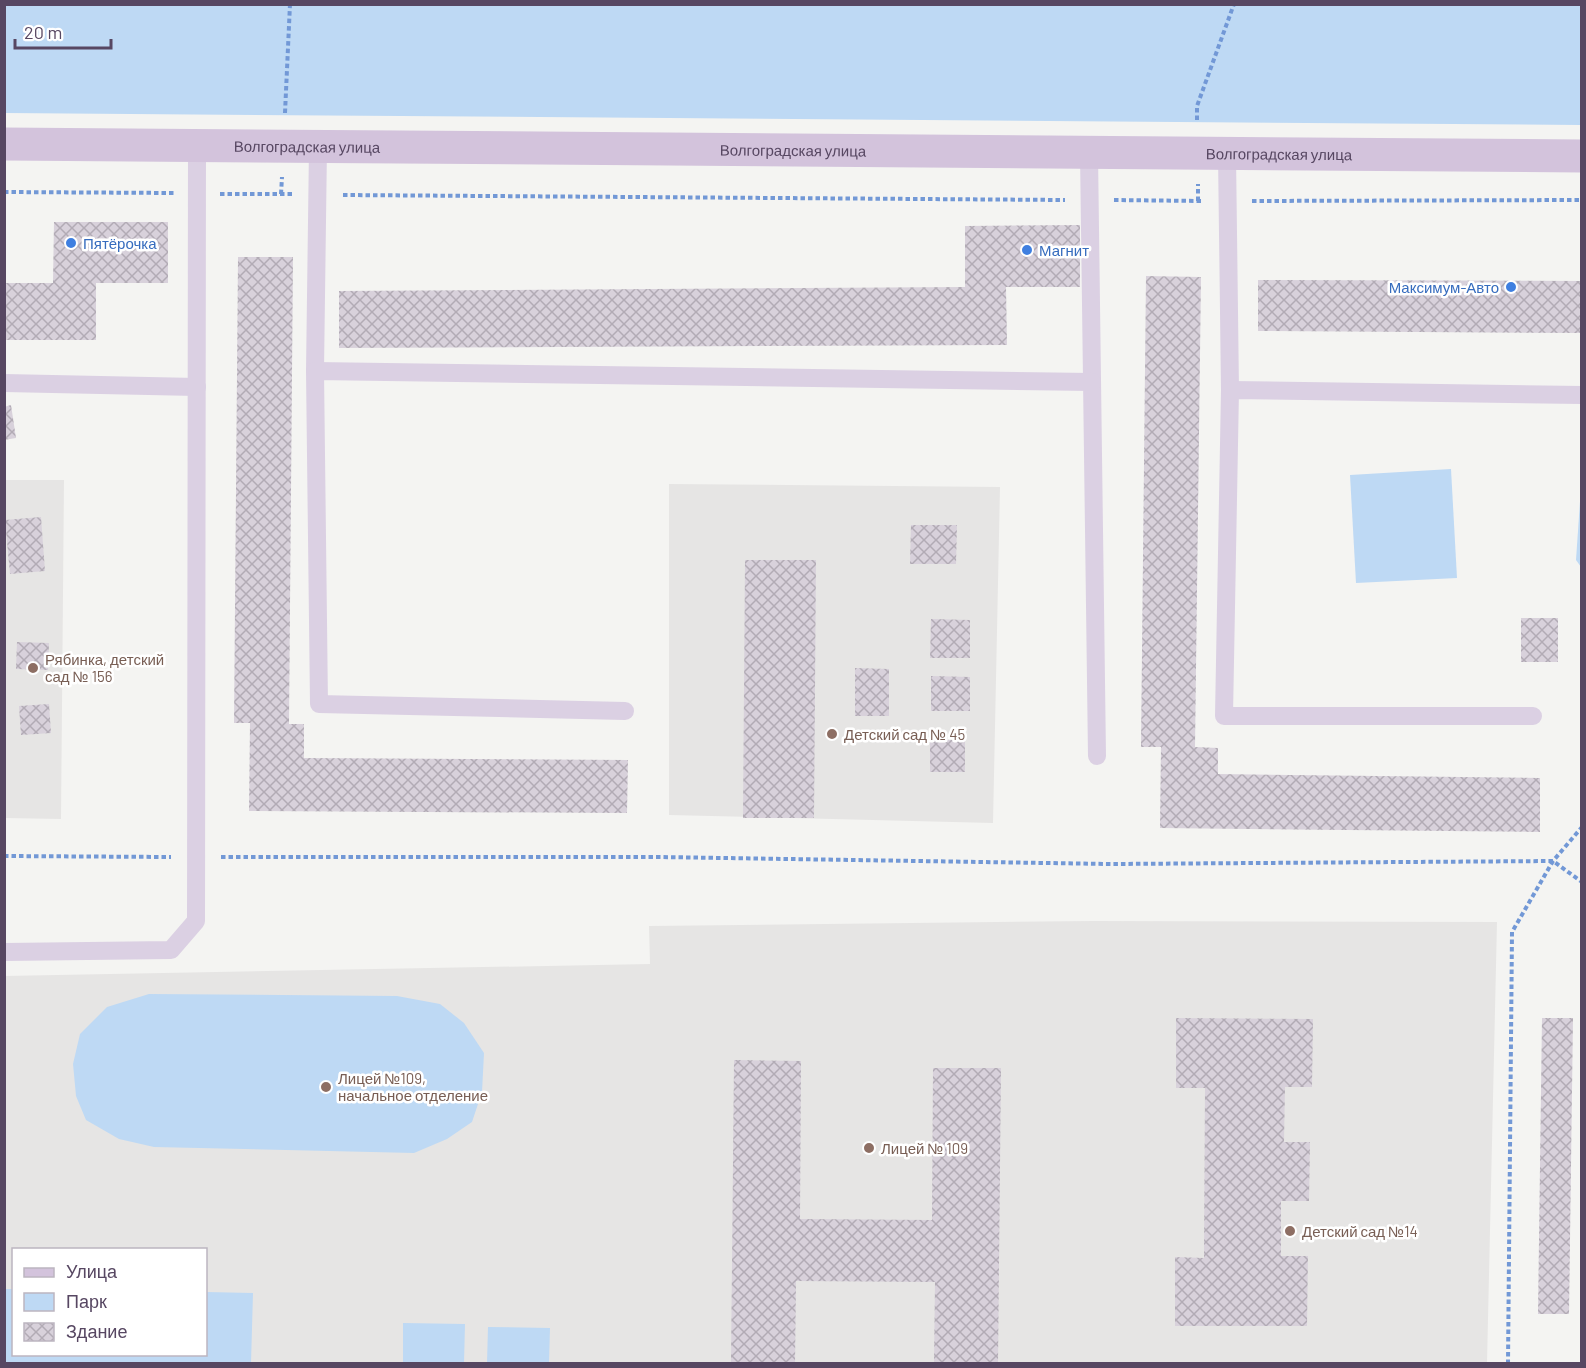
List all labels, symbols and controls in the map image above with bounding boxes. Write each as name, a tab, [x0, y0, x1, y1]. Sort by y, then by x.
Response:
scale bar	[15, 12, 111, 50]
text: 20 m	[24, 21, 62, 43]
street label: Волгоградская улица	[234, 137, 381, 156]
street label: Волгоградская улица	[720, 140, 867, 160]
street label: Волгоградская улица	[1206, 144, 1353, 163]
place label: Пятёрочка	[83, 234, 157, 252]
marker: Пятёрочка	[64, 236, 78, 250]
place label: Магнит	[1039, 241, 1089, 259]
marker: Магнит	[1020, 243, 1034, 257]
place label: Максимум-Авто	[1389, 278, 1499, 296]
marker: Максимум-Авто	[1504, 280, 1518, 294]
place label: Рябинка, детский сад № 156	[45, 650, 164, 685]
marker: Рябинка, детский сад № 156	[26, 661, 40, 675]
place label: Детский сад № 45	[844, 725, 965, 743]
marker: Детский сад № 45	[825, 727, 839, 741]
place label: Лицей №109, начальное отделение	[338, 1069, 488, 1104]
marker: Лицей №109, начальное отделение	[319, 1080, 333, 1094]
place label: Лицей № 109	[881, 1139, 968, 1157]
marker: Лицей № 109	[862, 1141, 876, 1155]
place label: Детский сад №14	[1302, 1222, 1418, 1240]
marker: Детский сад №14	[1283, 1224, 1297, 1238]
legend	[12, 1248, 207, 1356]
text: Улица	[66, 1260, 118, 1282]
text: Парк	[66, 1290, 107, 1312]
text: Здание	[66, 1320, 127, 1342]

